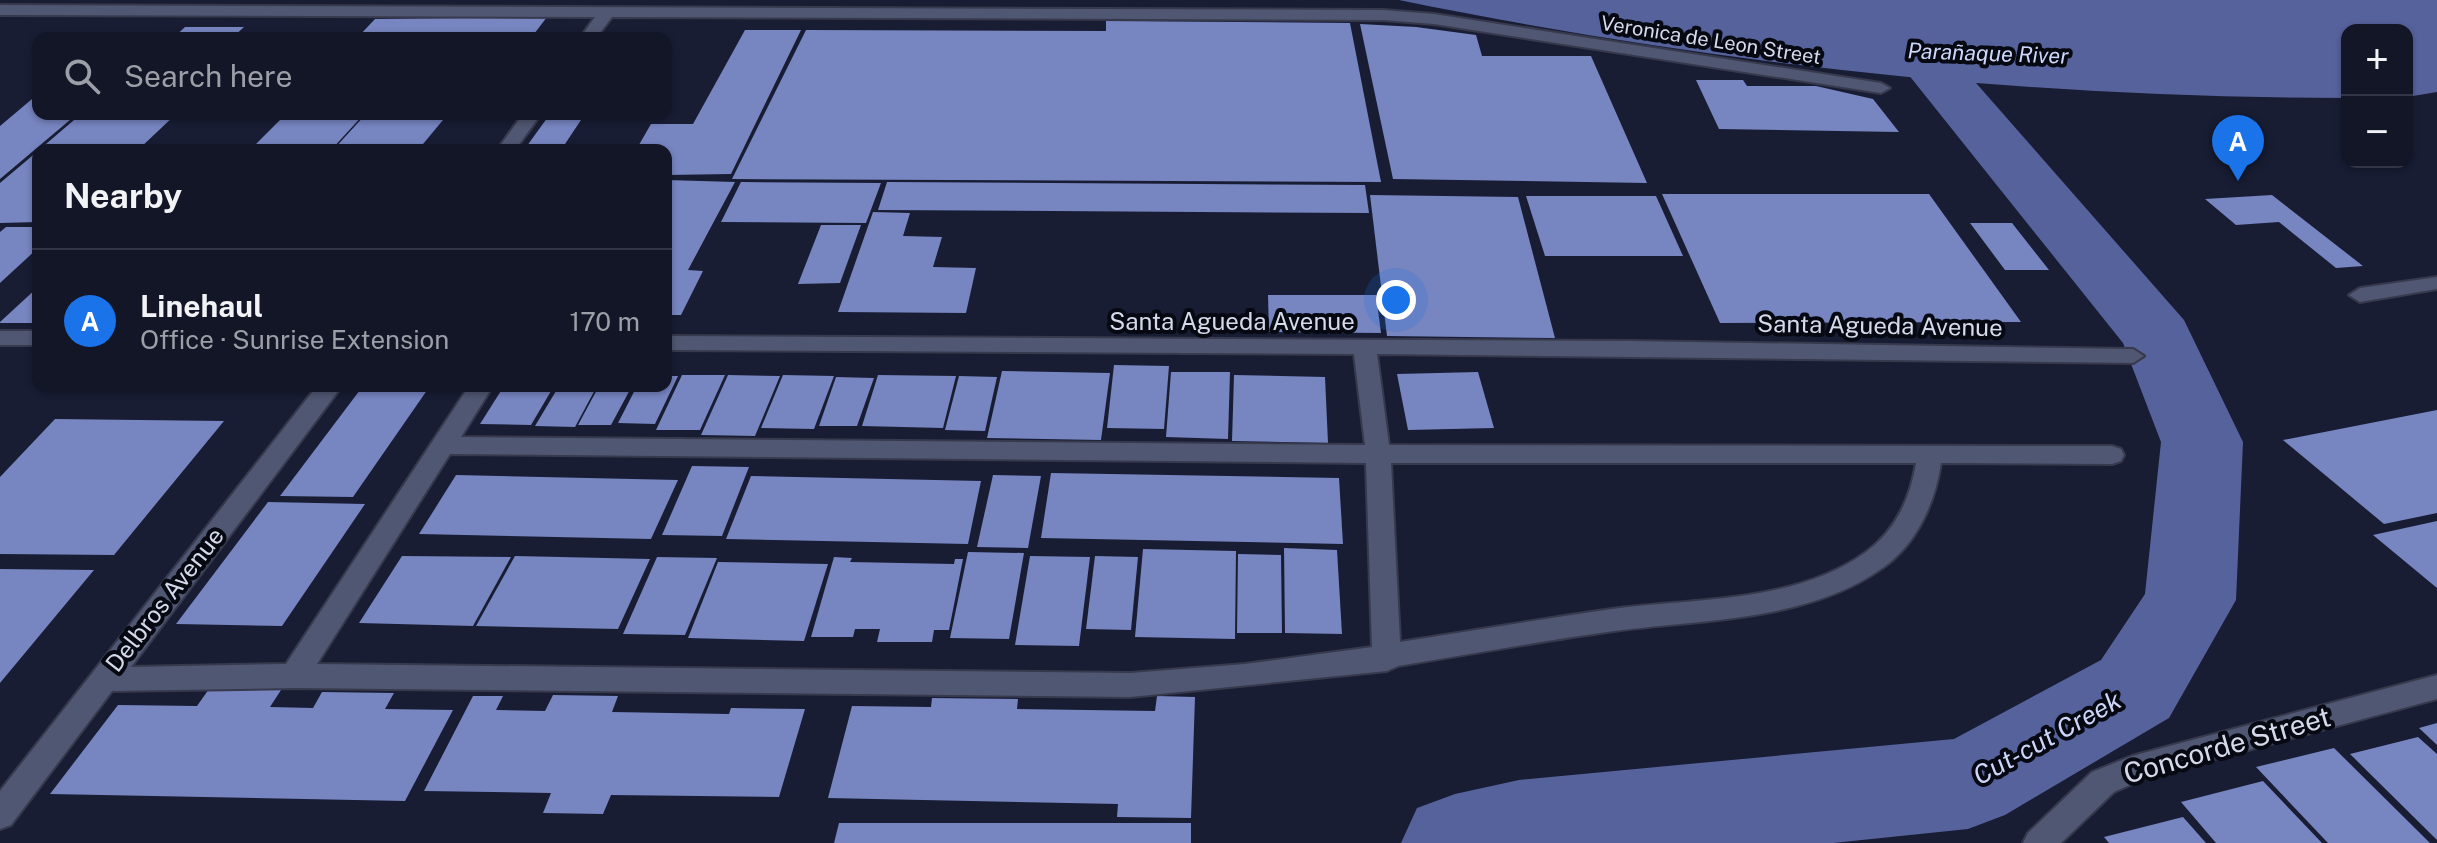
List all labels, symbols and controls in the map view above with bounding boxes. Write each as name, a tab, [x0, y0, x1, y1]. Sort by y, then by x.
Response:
street label: Veronica de Leon Street	[1599, 11, 1823, 69]
map controls	[2341, 24, 2413, 168]
button: +	[2341, 24, 2413, 96]
search box	[32, 32, 672, 120]
water label: Parañaque River	[1907, 37, 2070, 69]
icon: search	[60, 54, 104, 98]
text: Search here	[124, 58, 292, 94]
button: −	[2341, 96, 2413, 168]
pin: A	[2212, 115, 2264, 181]
text: Nearby	[64, 176, 182, 216]
your location	[1376, 280, 1416, 320]
text: Linehaul	[140, 288, 263, 324]
text: A	[81, 306, 99, 337]
text: 170 m	[570, 306, 640, 337]
street label: Santa Agueda Avenue	[1109, 307, 1355, 335]
street label: Santa Agueda Avenue	[1757, 309, 2003, 341]
text: Office · Sunrise Extension	[140, 324, 449, 355]
street label: Delbros Avenue	[99, 522, 229, 677]
water label: Cut-cut Creek	[1967, 684, 2126, 791]
street label: Concorde Street	[2120, 699, 2334, 790]

